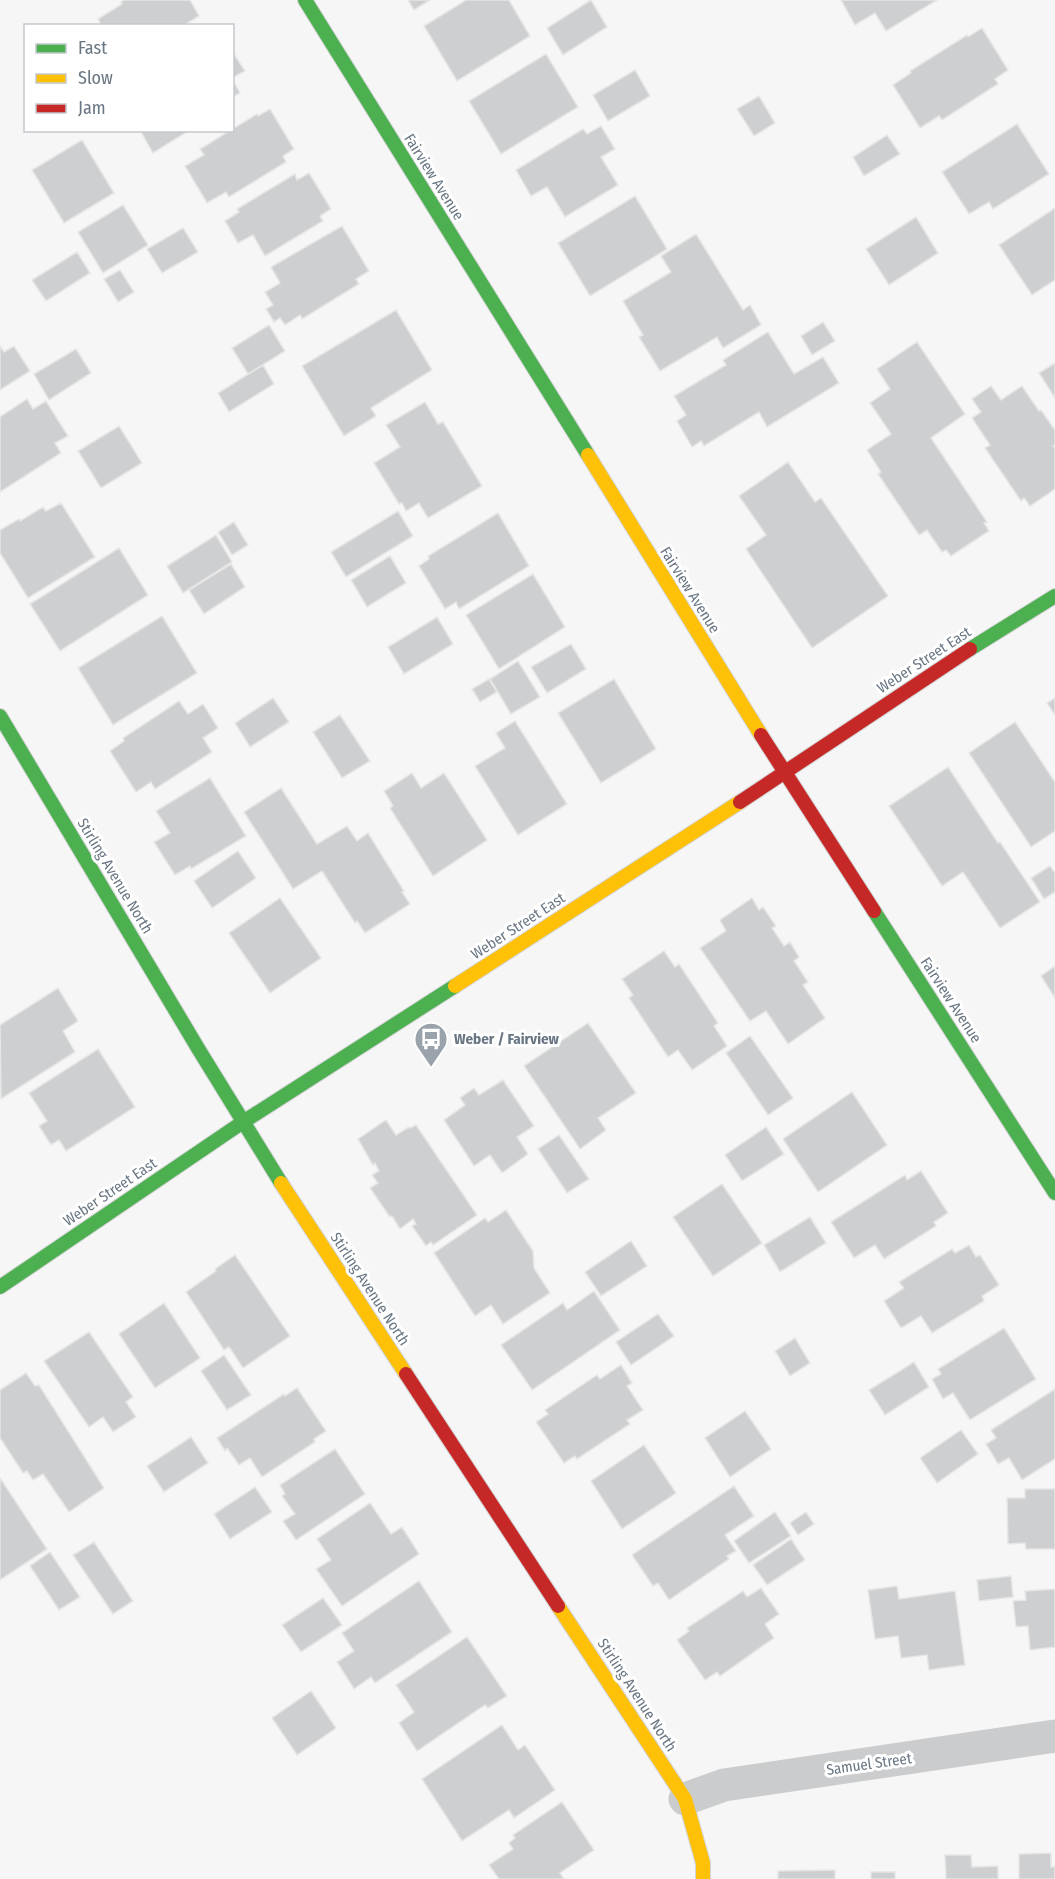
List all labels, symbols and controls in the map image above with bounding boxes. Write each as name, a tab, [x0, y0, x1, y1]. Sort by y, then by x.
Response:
legend	[24, 24, 234, 132]
text: Fast	[78, 37, 107, 59]
text: Slow	[78, 67, 113, 89]
text: Jam	[78, 97, 106, 119]
street label: Fairview Avenue	[400, 131, 468, 223]
street label: Fairview Avenue	[656, 544, 724, 636]
street label: Weber Street East	[874, 623, 974, 697]
street label: Stirling Avenue North	[73, 815, 157, 937]
street label: Weber Street East	[468, 889, 568, 963]
street label: Fairview Avenue	[917, 954, 985, 1046]
bus stop icon: Weber / Fairview	[413, 1021, 449, 1068]
place label: Weber / Fairview	[454, 1030, 560, 1048]
street label: Weber Street East	[60, 1154, 160, 1230]
street label: Stirling Avenue North	[327, 1229, 413, 1349]
street label: Stirling Avenue North	[594, 1635, 680, 1755]
street label: Samuel Street	[825, 1749, 913, 1779]

